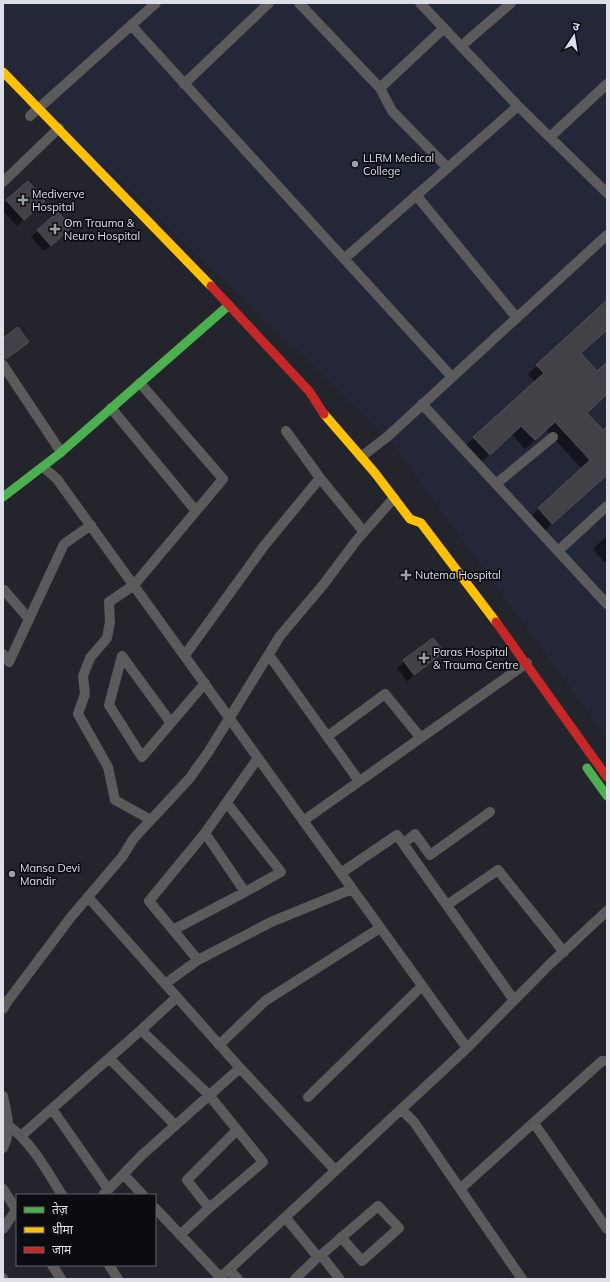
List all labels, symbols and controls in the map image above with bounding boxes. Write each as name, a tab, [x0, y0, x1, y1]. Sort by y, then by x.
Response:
north arrow	[554, 16, 594, 56]
text: उ	[571, 19, 581, 34]
place label: LLRM Medical College	[363, 151, 434, 178]
marker: LLRM Medical College	[350, 159, 360, 169]
place label: Mediverve Hospital	[32, 187, 84, 214]
marker: Mediverve Hospital	[17, 194, 29, 206]
place label: Om Trauma & Neuro Hospital	[64, 216, 140, 243]
marker: Om Trauma & Neuro Hospital	[49, 223, 61, 235]
place label: Nutema Hospital	[415, 568, 501, 582]
marker: Nutema Hospital	[400, 569, 412, 581]
place label: Paras Hospital & Trauma Centre	[433, 645, 518, 672]
marker: Paras Hospital & Trauma Centre	[418, 652, 430, 664]
place label: Mansa Devi Mandir	[20, 861, 80, 888]
marker: Mansa Devi Mandir	[7, 869, 17, 879]
legend	[16, 1194, 156, 1266]
text: तेज़	[52, 1202, 69, 1217]
text: धीमा	[52, 1222, 74, 1237]
text: जाम	[52, 1242, 72, 1257]

